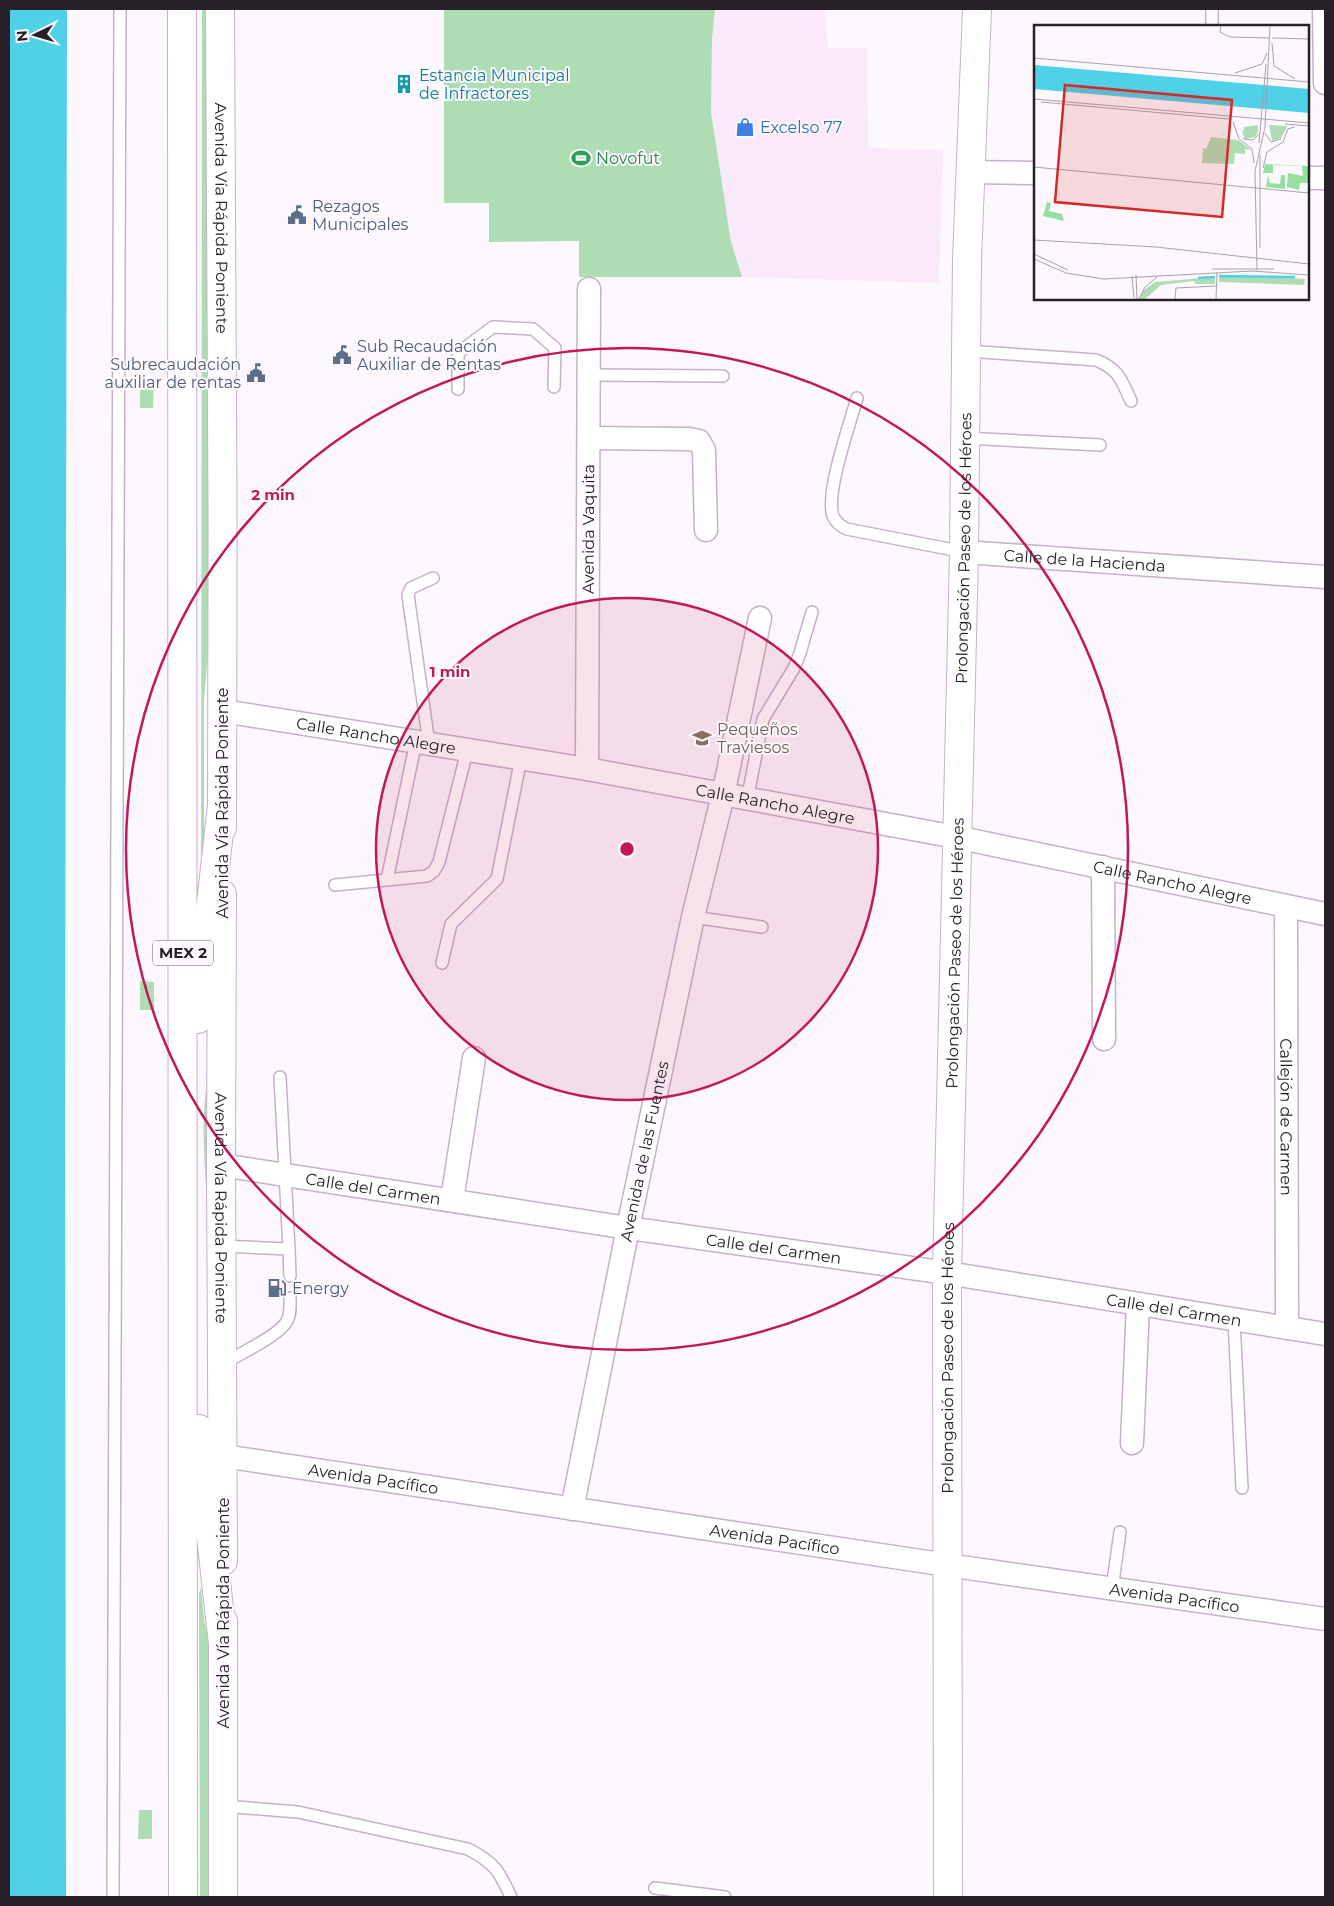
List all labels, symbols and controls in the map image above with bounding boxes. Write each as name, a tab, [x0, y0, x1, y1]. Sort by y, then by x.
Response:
north arrow	[10, 10, 60, 60]
inset map	[1034, 25, 1309, 300]
text: N	[13, 30, 32, 43]
place label: Estancia Municipal de Infractores	[419, 66, 570, 103]
building icon: Estancia Municipal de Infractores	[393, 73, 415, 95]
street label: Avenida Vía Rápida Poniente	[211, 102, 231, 334]
shop icon: Excelso 77	[734, 116, 756, 138]
place label: Excelso 77	[760, 118, 842, 137]
sports icon: Novofut	[570, 147, 592, 169]
place label: Novofut	[596, 149, 660, 168]
place label: Rezagos Municipales	[312, 197, 409, 234]
public building icon: Rezagos Municipales	[286, 204, 308, 226]
place label: Sub Recaudación Auxiliar de Rentas	[357, 337, 501, 374]
public building icon: Sub Recaudación Auxiliar de Rentas	[331, 344, 353, 366]
place label: Subrecaudación auxiliar de rentas	[104, 355, 241, 392]
public building icon: Subrecaudación auxiliar de rentas	[245, 362, 267, 384]
street label: Prolongación Paseo de los Héroes	[952, 412, 975, 684]
street label: Avenida Vaquita	[579, 464, 598, 594]
text: 2 min	[251, 485, 295, 504]
street label: Calle de la Hacienda	[1003, 546, 1166, 576]
text: 1 min	[430, 662, 470, 681]
street label: Avenida Vía Rápida Poniente	[213, 688, 232, 918]
street label: Calle Rancho Alegre	[295, 714, 457, 758]
place label: Pequeños Traviesos	[717, 720, 798, 757]
school or university icon: Pequeños Traviesos	[691, 727, 713, 749]
street label: Calle Rancho Alegre	[694, 780, 856, 828]
street label: Prolongación Paseo de los Héroes	[942, 817, 968, 1089]
centre of rings	[618, 840, 636, 858]
street label: Calle Rancho Alegre	[1092, 857, 1253, 908]
road number: MEX 2	[153, 940, 213, 966]
street label: Callejón de Carmen	[1276, 1038, 1296, 1196]
street label: Avenida de las Fuentes	[617, 1059, 673, 1243]
street label: Avenida Vía Rápida Poniente	[211, 1092, 231, 1324]
street label: Calle del Carmen	[304, 1169, 442, 1209]
street label: Prolongación Paseo de los Héroes	[938, 1222, 958, 1494]
street label: Calle del Carmen	[705, 1230, 843, 1268]
fuel station icon: Energy	[266, 1277, 288, 1299]
place label: Energy	[292, 1279, 349, 1298]
street label: Calle del Carmen	[1105, 1290, 1243, 1330]
street label: Avenida Pacífico	[307, 1460, 440, 1498]
street label: Avenida Vía Rápida Poniente	[214, 1498, 233, 1728]
street label: Avenida Pacífico	[708, 1520, 841, 1559]
street label: Avenida Pacífico	[1108, 1579, 1241, 1617]

